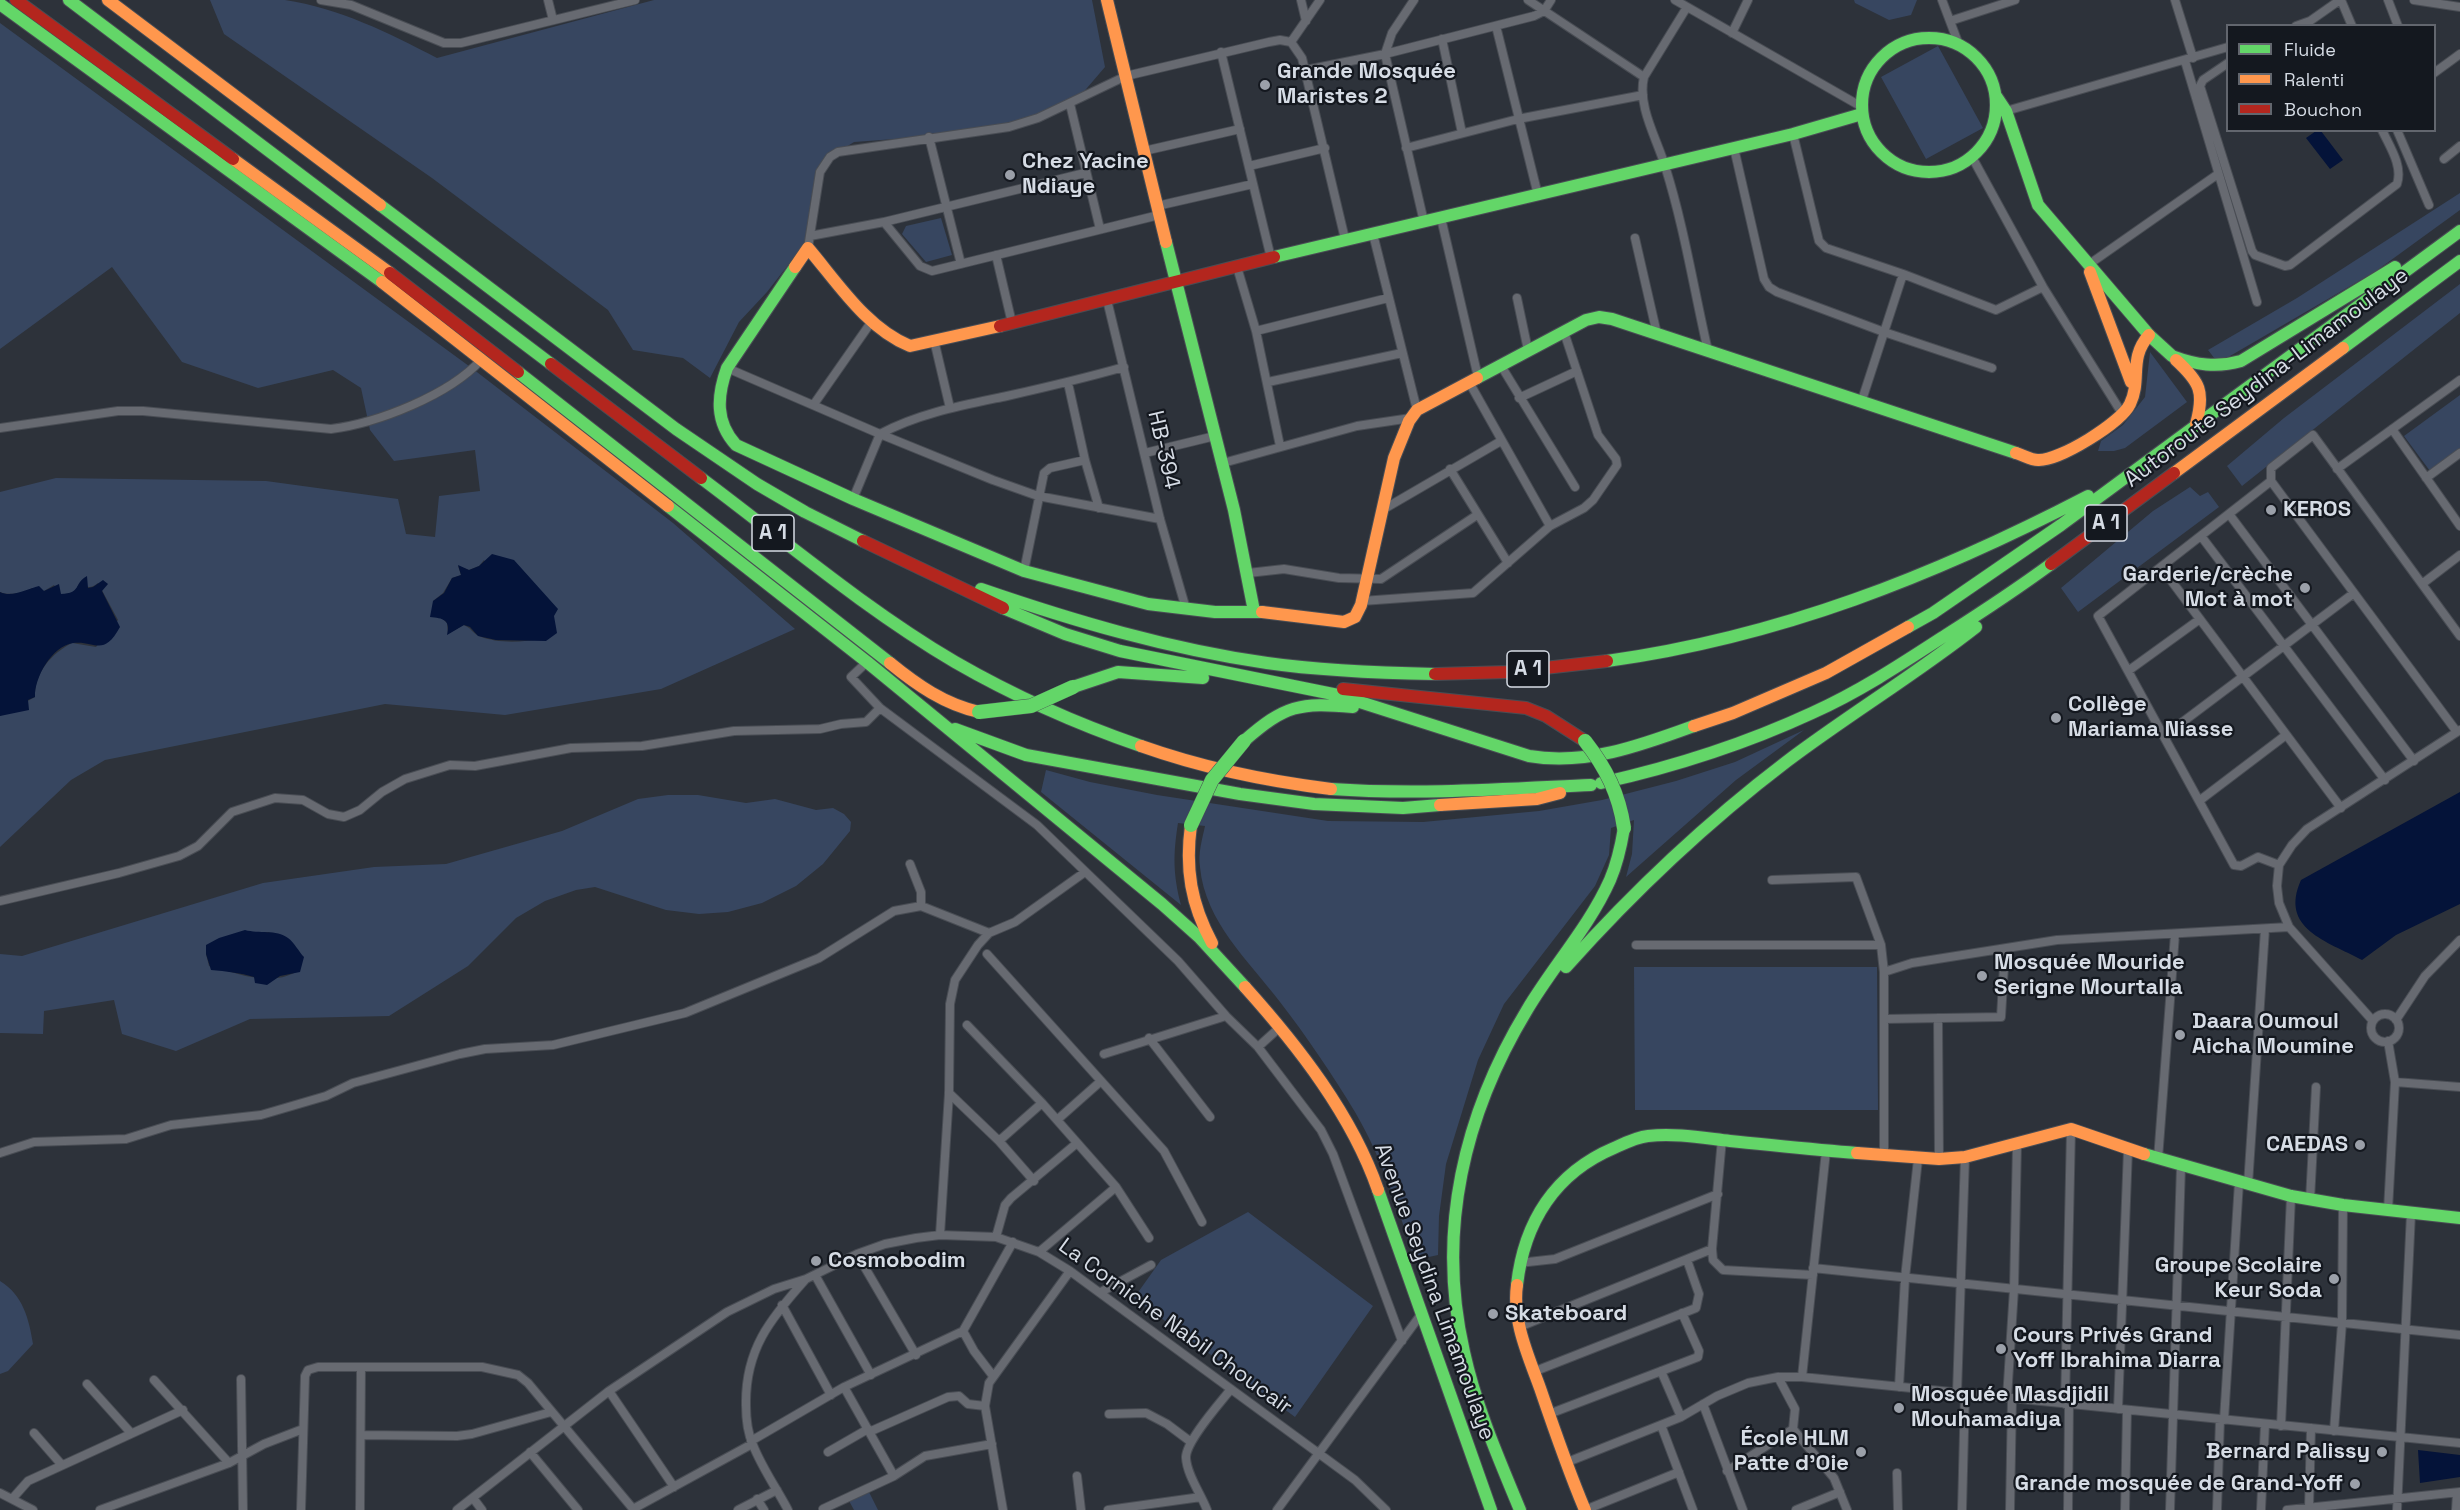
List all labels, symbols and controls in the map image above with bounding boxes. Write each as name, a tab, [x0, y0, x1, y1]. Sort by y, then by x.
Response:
legend	[2226, 24, 2436, 132]
text: Fluide	[2284, 38, 2336, 61]
place label: Grande Mosquée Maristes 2	[1277, 59, 1456, 110]
text: Ralenti	[2284, 68, 2344, 91]
marker: Grande Mosquée Maristes 2	[1258, 78, 1272, 92]
text: Bouchon	[2284, 98, 2362, 121]
place label: Chez Yacine Ndiaye	[1022, 149, 1149, 200]
marker: Chez Yacine Ndiaye	[1003, 168, 1017, 182]
street label: Autoroute Seydina-Limamoulaye	[2120, 263, 2414, 493]
street label: HB-394	[1141, 408, 1185, 492]
place label: KEROS	[2283, 497, 2351, 523]
marker: KEROS	[2264, 503, 2278, 517]
road number: A 1	[2085, 505, 2127, 541]
road number: A 1	[752, 515, 794, 551]
place label: Garderie/crèche Mot à mot	[2122, 562, 2293, 614]
marker: Garderie/crèche Mot à mot	[2298, 581, 2312, 595]
road number: A 1	[1507, 651, 1549, 687]
place label: Collège Mariama Niasse	[2068, 692, 2233, 744]
marker: Collège Mariama Niasse	[2049, 711, 2063, 725]
place label: Mosquée Mouride Serigne Mourtalla	[1994, 950, 2185, 1002]
marker: Mosquée Mouride Serigne Mourtalla	[1975, 969, 1989, 983]
place label: Daara Oumoul Aicha Moumine	[2192, 1009, 2354, 1060]
marker: Daara Oumoul Aicha Moumine	[2173, 1028, 2187, 1042]
place label: CAEDAS	[2266, 1132, 2348, 1158]
marker: CAEDAS	[2353, 1138, 2367, 1152]
street label: Avenue Seydina Limamoulaye	[1368, 1140, 1500, 1444]
street label: La Corniche Nabil Choucair	[1053, 1233, 1297, 1421]
place label: Cosmobodim	[828, 1248, 966, 1274]
place label: Groupe Scolaire Keur Soda	[2155, 1253, 2322, 1304]
marker: Cosmobodim	[809, 1254, 823, 1268]
marker: Groupe Scolaire Keur Soda	[2327, 1272, 2341, 1286]
place label: Skateboard	[1505, 1301, 1627, 1327]
marker: Skateboard	[1486, 1307, 1500, 1321]
place label: Cours Privés Grand Yoff Ibrahima Diarra	[2013, 1323, 2221, 1374]
marker: Cours Privés Grand Yoff Ibrahima Diarra	[1994, 1342, 2008, 1356]
place label: Mosquée Masdjidil Mouhamadiya	[1911, 1382, 2109, 1434]
marker: Mosquée Masdjidil Mouhamadiya	[1892, 1401, 1906, 1415]
place label: École HLM Patte d'Oie	[1734, 1426, 1849, 1478]
place label: Bernard Palissy	[2206, 1439, 2370, 1465]
marker: École HLM Patte d'Oie	[1854, 1445, 1868, 1459]
marker: Bernard Palissy	[2375, 1445, 2389, 1459]
place label: Grande mosquée de Grand-Yoff	[2014, 1471, 2343, 1497]
marker: Grande mosquée de Grand-Yoff	[2348, 1477, 2362, 1491]

